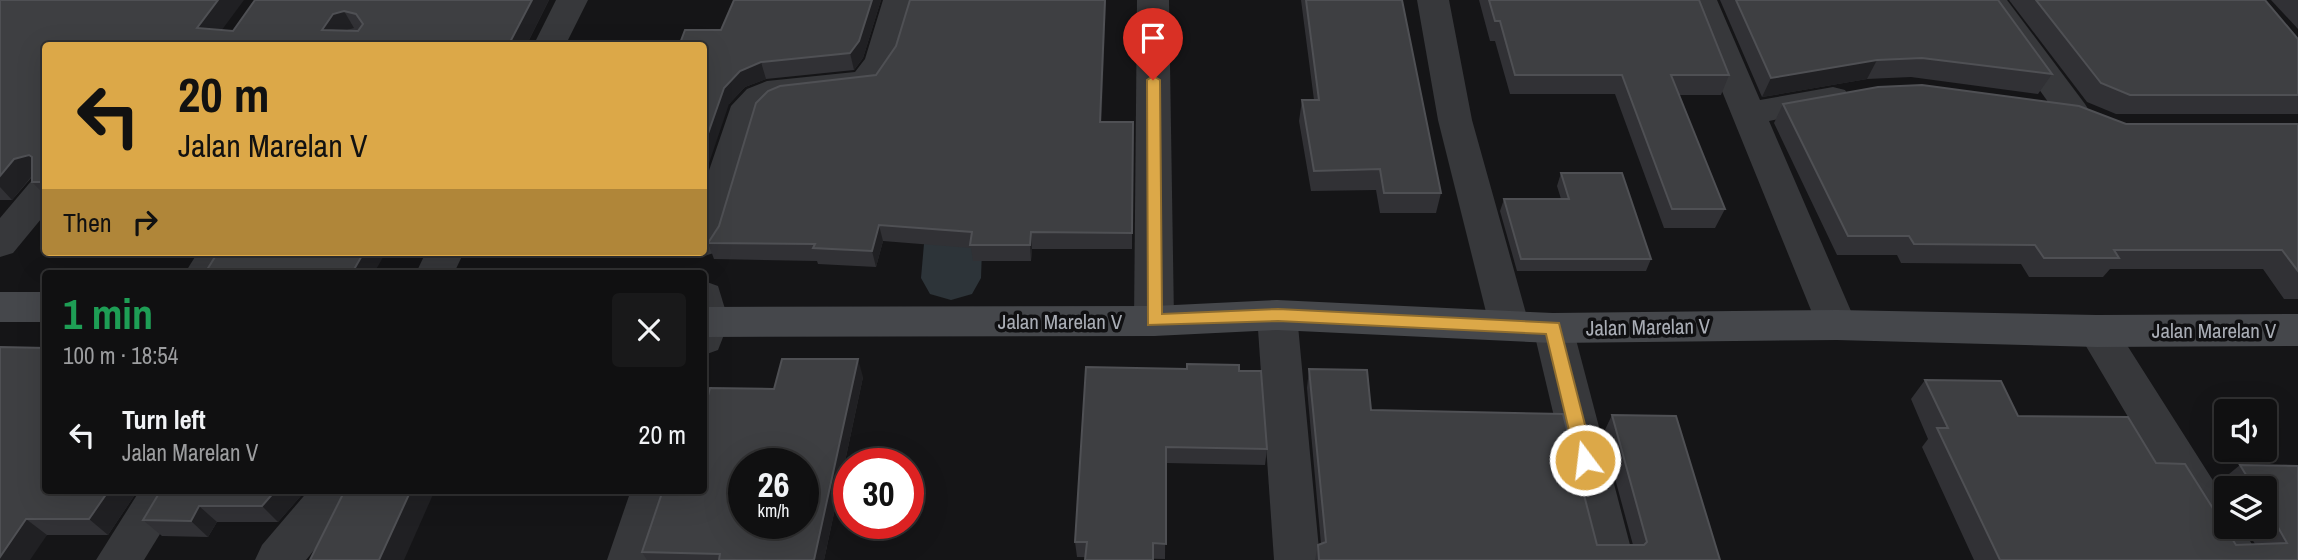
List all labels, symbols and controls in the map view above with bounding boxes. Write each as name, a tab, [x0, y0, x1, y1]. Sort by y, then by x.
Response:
pin	[1123, 8, 1183, 80]
icon: arrive	[1134, 19, 1172, 57]
text: 20 m	[178, 61, 270, 127]
icon: left	[63, 70, 154, 161]
text: Jalan Marelan V	[178, 124, 368, 167]
icon: right	[126, 203, 164, 241]
text: Then	[63, 205, 112, 240]
text: 1 min	[63, 286, 153, 342]
button: close	[612, 293, 686, 367]
street label: Jalan Marelan V	[998, 307, 1123, 336]
street label: Jalan Marelan V	[1586, 311, 1711, 343]
street label: Jalan Marelan V	[2152, 316, 2277, 345]
text: 100 m · 18:54	[63, 340, 178, 371]
map controls	[2214, 399, 2277, 539]
button: sound	[2214, 399, 2277, 462]
text: Turn left	[122, 402, 206, 437]
icon: left	[63, 416, 101, 454]
text: 20 m	[639, 417, 686, 452]
position arrow	[1548, 423, 1622, 497]
text: Jalan Marelan V	[122, 437, 258, 468]
speed limit sign: 30	[833, 448, 924, 539]
text: 26	[758, 461, 789, 508]
button: layers	[2214, 476, 2277, 539]
text: km/h	[758, 498, 790, 523]

